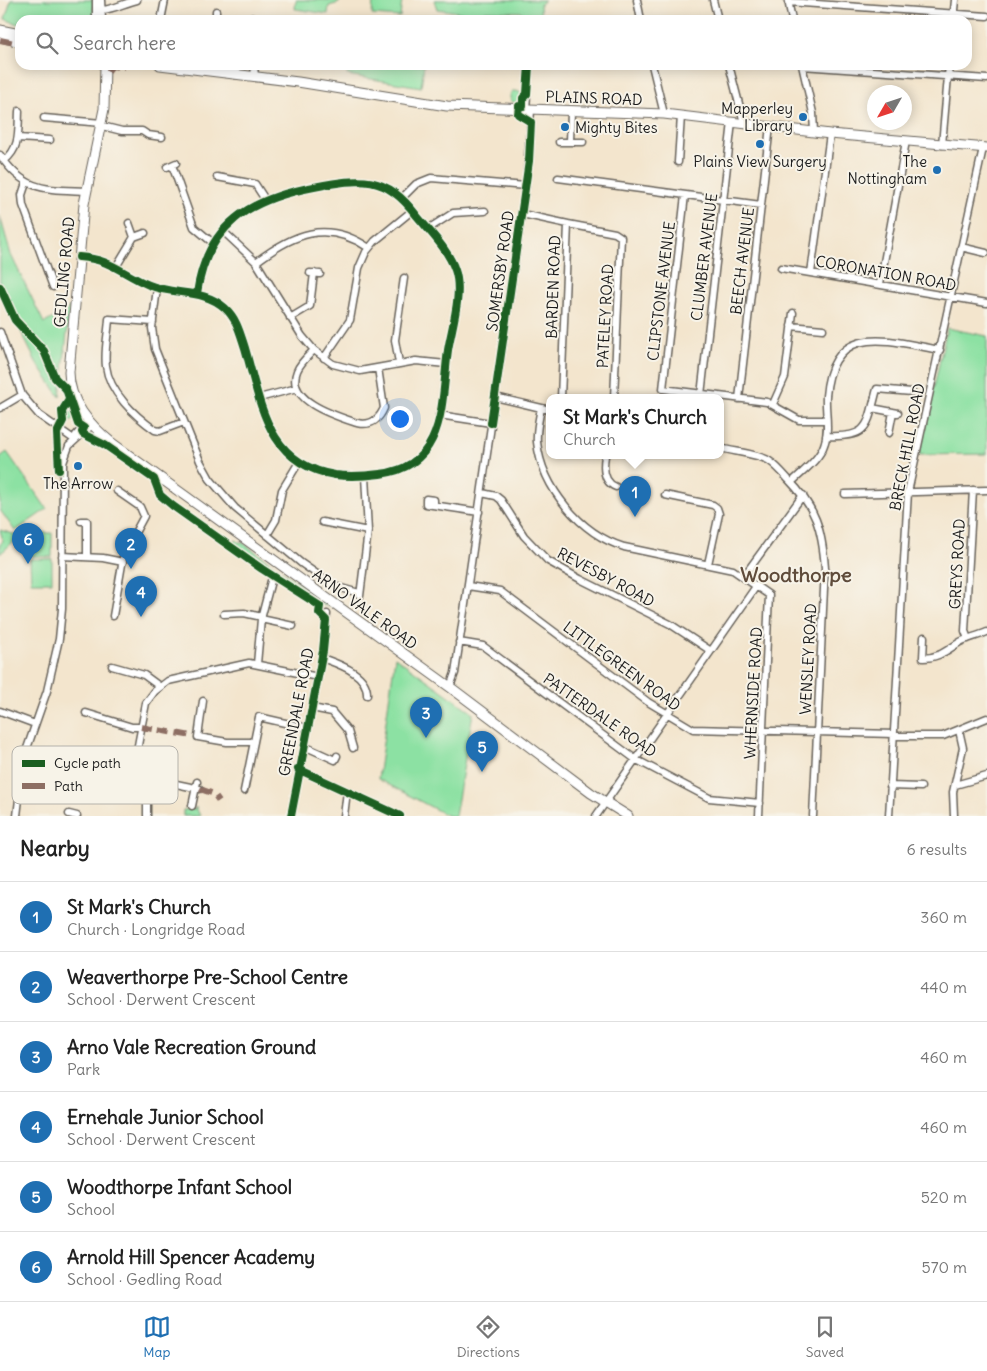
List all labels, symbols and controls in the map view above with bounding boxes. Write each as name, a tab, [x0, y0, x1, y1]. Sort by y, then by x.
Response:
search box	[15, 15, 972, 70]
icon: search	[33, 29, 61, 57]
text: Search here	[73, 31, 176, 55]
north arrow	[867, 85, 912, 130]
street label: PLAINS ROAD	[545, 87, 643, 109]
place label: Mapperley Library	[721, 99, 793, 135]
marker: Mapperley Library	[797, 111, 809, 123]
place label: Mighty Bites	[575, 118, 658, 137]
marker: Mighty Bites	[559, 121, 571, 133]
marker: Plains View Surgery	[754, 138, 766, 150]
place label: Plains View Surgery	[693, 152, 827, 171]
place label: The Nottingham	[848, 152, 927, 188]
marker: The Nottingham	[931, 164, 943, 176]
street label: CLUMBER AVENUE	[687, 192, 721, 322]
street label: BEECH AVENUE	[726, 206, 758, 316]
street label: SOMERSBY ROAD	[482, 209, 518, 333]
street label: GEDLING ROAD	[50, 216, 78, 328]
street label: CLIPSTONE AVENUE	[643, 220, 679, 362]
street label: BARDEN ROAD	[542, 235, 564, 339]
street label: CORONATION ROAD	[814, 251, 958, 295]
street label: PATELEY ROAD	[593, 263, 617, 369]
street label: BRECK HILL ROAD	[885, 382, 929, 512]
popup	[546, 394, 724, 459]
text: St Mark's Church	[563, 405, 707, 429]
your location	[387, 406, 413, 432]
text: Church	[563, 429, 616, 449]
marker: The Arrow	[72, 460, 84, 472]
place label: The Arrow	[43, 474, 113, 493]
pin: 1	[619, 476, 651, 517]
street label: GREYS ROAD	[945, 518, 969, 610]
pin: 6	[12, 523, 44, 564]
pin: 2	[115, 528, 147, 569]
street label: REVESBY ROAD	[554, 543, 658, 611]
district label: Woodthorpe	[740, 562, 852, 587]
street label: ARNO VALE ROAD	[309, 565, 421, 653]
pin: 4	[125, 576, 157, 617]
street label: WENSLEY ROAD	[796, 603, 820, 715]
street label: LITTLEGREEN ROAD	[560, 617, 684, 715]
street label: WHERNSIDE ROAD	[740, 626, 766, 760]
street label: GREENDALE ROAD	[274, 646, 318, 778]
street label: PATTERDALE ROAD	[540, 669, 660, 761]
pin: 3	[410, 697, 442, 738]
pin: 5	[466, 731, 498, 772]
legend	[12, 746, 178, 804]
text: Cycle path	[54, 754, 121, 772]
text: Path	[54, 777, 83, 795]
text: Nearby	[20, 835, 90, 862]
text: 6 results	[906, 839, 967, 859]
text: St Mark's Church	[67, 895, 211, 919]
text: 1	[33, 907, 39, 927]
text: 360 m	[920, 907, 967, 927]
text: Church · Longridge Road	[67, 919, 245, 939]
text: Weaverthorpe Pre-School Centre	[67, 965, 348, 989]
text: 2	[32, 977, 40, 997]
text: 440 m	[920, 977, 967, 997]
text: School · Derwent Crescent	[67, 989, 255, 1009]
text: Arno Vale Recreation Ground	[67, 1035, 316, 1059]
text: 3	[31, 1047, 41, 1067]
text: 460 m	[920, 1047, 967, 1067]
text: Park	[67, 1059, 100, 1079]
text: Ernehale Junior School	[67, 1105, 264, 1129]
text: 4	[31, 1117, 41, 1137]
text: 460 m	[920, 1117, 967, 1137]
text: School · Derwent Crescent	[67, 1129, 255, 1149]
text: Woodthorpe Infant School	[67, 1175, 292, 1199]
text: 5	[31, 1187, 41, 1207]
text: 520 m	[921, 1187, 967, 1207]
text: School	[67, 1199, 115, 1219]
text: Arnold Hill Spencer Academy	[67, 1245, 315, 1269]
text: 6	[31, 1257, 41, 1277]
text: 570 m	[922, 1257, 967, 1277]
text: School · Gedling Road	[67, 1269, 222, 1289]
tab: Map	[143, 1313, 171, 1361]
tab: Directions	[457, 1313, 520, 1361]
tab: Saved	[806, 1313, 844, 1361]

